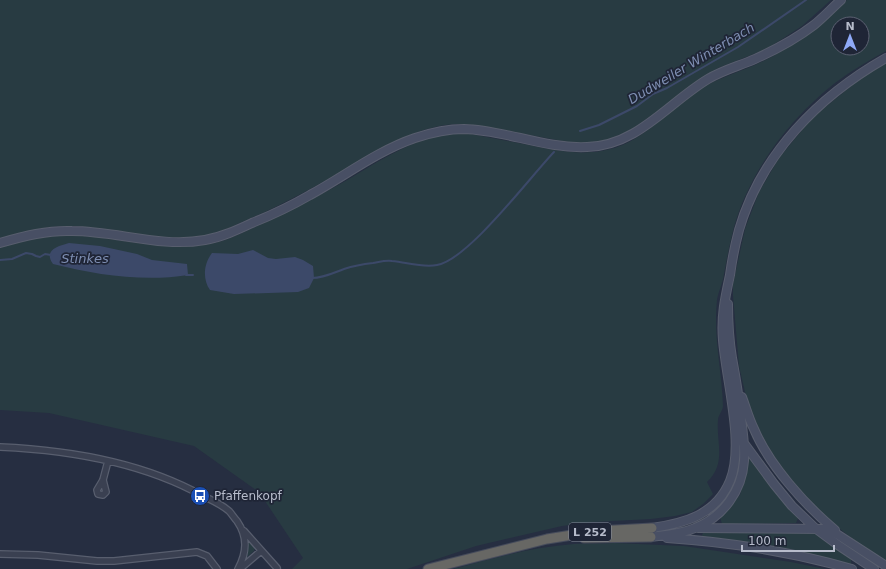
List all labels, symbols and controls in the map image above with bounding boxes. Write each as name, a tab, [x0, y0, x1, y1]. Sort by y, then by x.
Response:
north arrow	[830, 16, 870, 56]
water label: Dudweiler Winterbach	[625, 20, 757, 107]
text: N	[845, 20, 855, 33]
water label: Stinkes	[61, 251, 109, 266]
bus stop icon: Pfaffenkopf	[189, 485, 211, 507]
place label: Pfaffenkopf	[214, 489, 283, 503]
road number: L 252	[569, 523, 611, 541]
scale bar	[742, 527, 834, 553]
text: 100 m	[748, 534, 786, 548]

